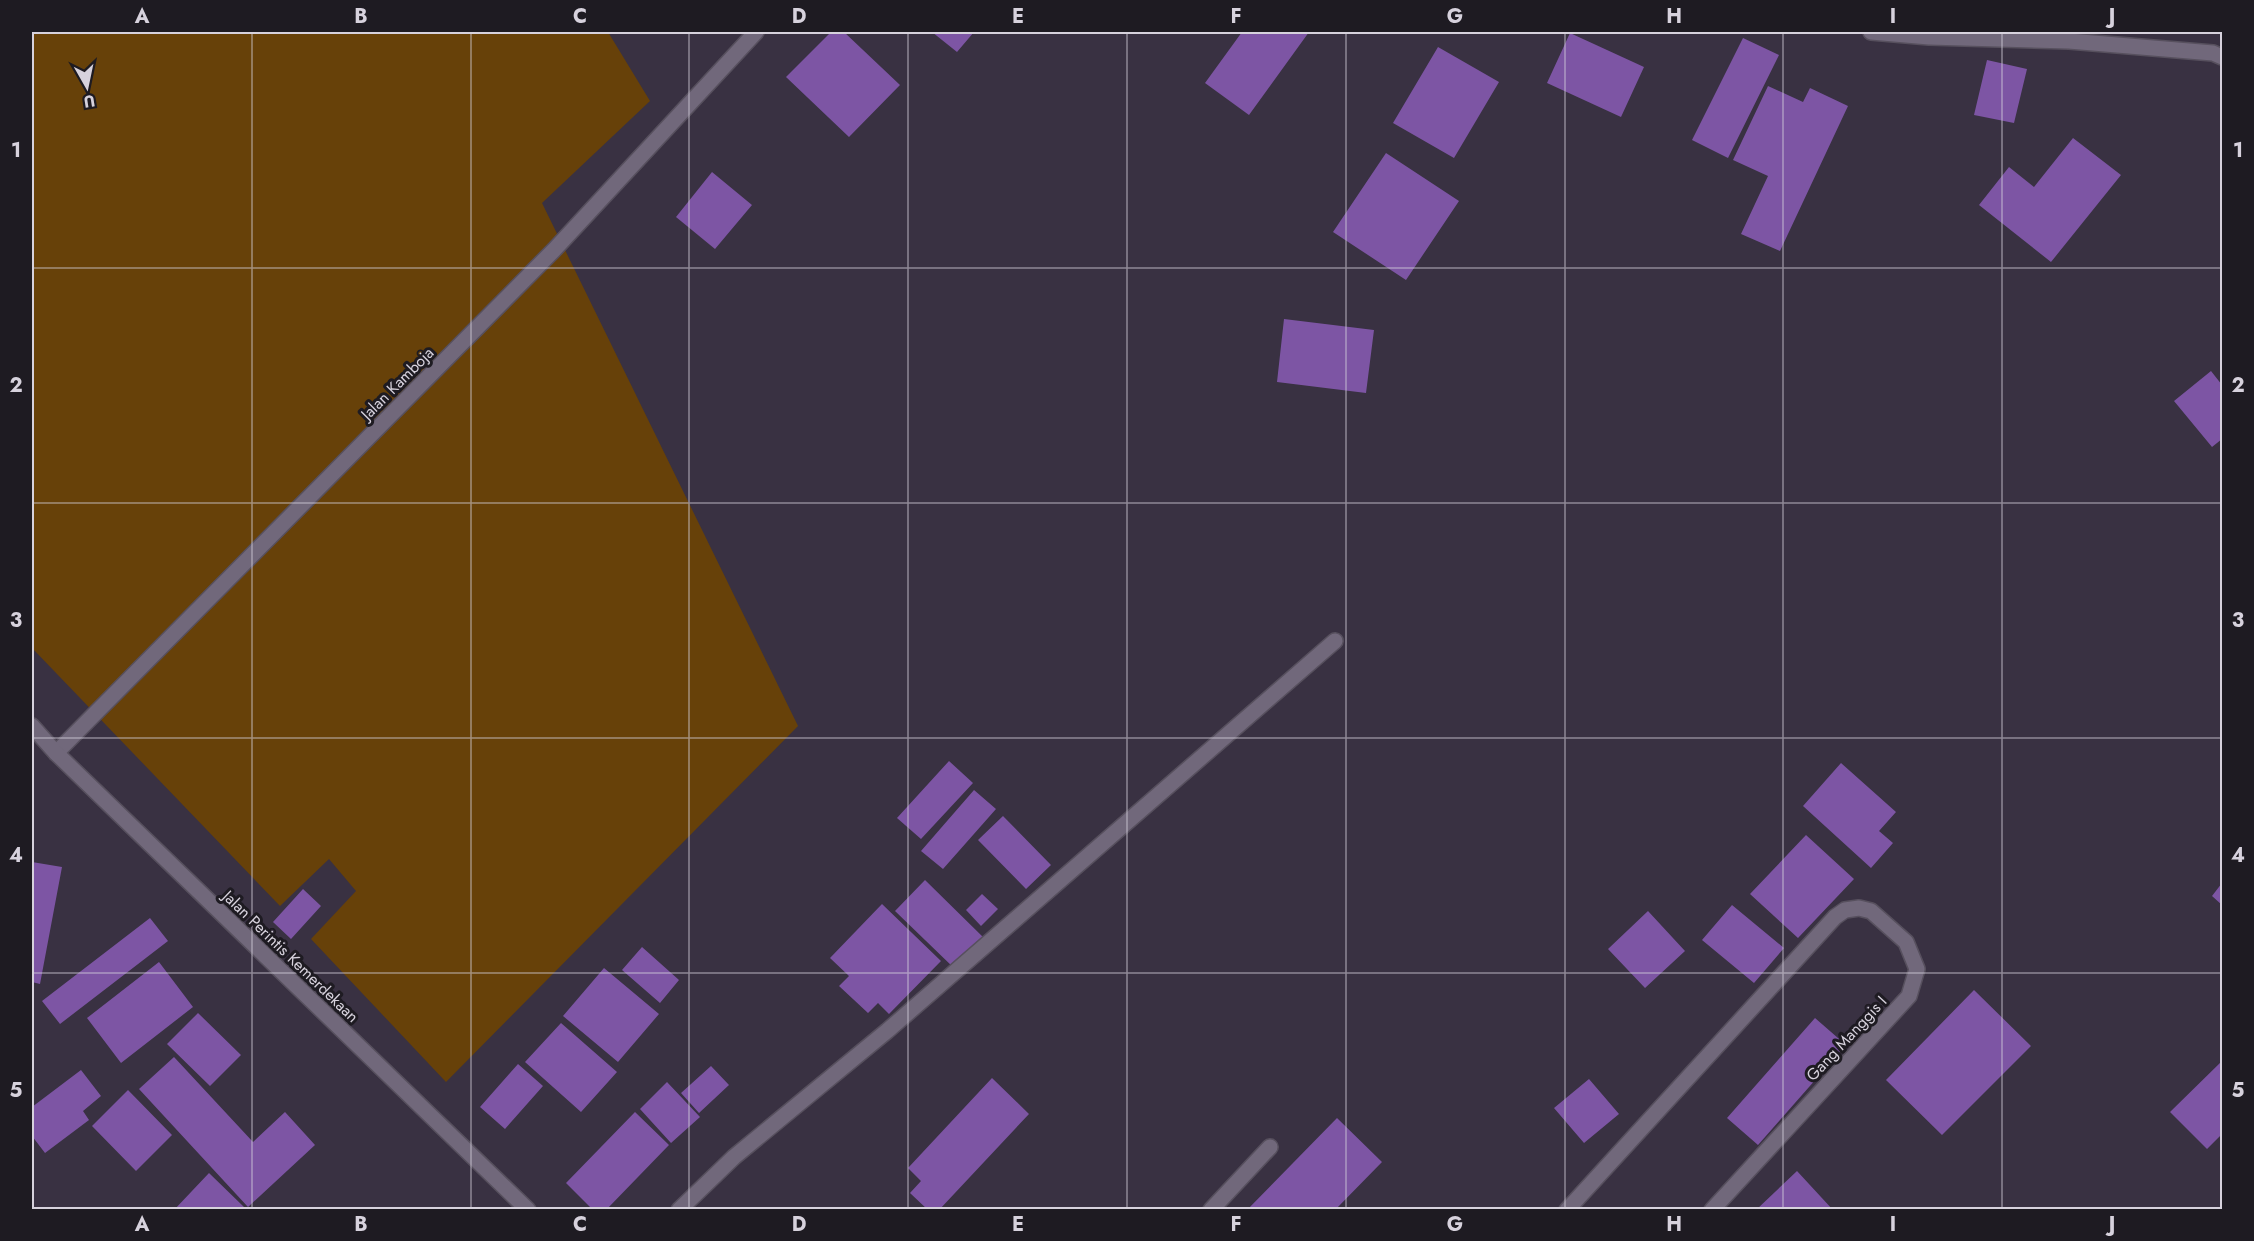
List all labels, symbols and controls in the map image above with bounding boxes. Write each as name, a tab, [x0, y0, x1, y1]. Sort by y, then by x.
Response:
text: A	[134, 2, 150, 31]
text: B	[354, 2, 368, 31]
text: C	[573, 2, 587, 31]
text: D	[792, 2, 806, 31]
text: E	[1012, 2, 1024, 31]
text: F	[1230, 2, 1242, 31]
text: G	[1447, 2, 1463, 31]
text: H	[1666, 2, 1682, 31]
text: I	[1890, 2, 1896, 31]
text: J	[2105, 2, 2115, 31]
north arrow	[57, 57, 117, 117]
text: U	[82, 89, 97, 114]
text: 1	[11, 136, 21, 165]
text: 1	[2233, 136, 2243, 165]
street label: Jalan Kamboja	[354, 342, 439, 426]
text: 2	[9, 371, 23, 400]
text: 2	[2231, 371, 2245, 400]
text: 3	[10, 606, 22, 635]
text: 3	[2232, 606, 2244, 635]
text: 4	[9, 841, 23, 870]
text: 4	[2231, 841, 2245, 870]
street label: Jalan Perintis Kemerdekaan	[216, 884, 364, 1028]
street label: Gang Manggis I	[1801, 991, 1892, 1086]
text: 5	[10, 1076, 23, 1105]
text: 5	[2232, 1076, 2245, 1105]
text: A	[134, 1210, 150, 1239]
text: B	[354, 1210, 368, 1239]
text: C	[573, 1210, 587, 1239]
text: D	[792, 1210, 806, 1239]
text: E	[1012, 1210, 1024, 1239]
text: F	[1230, 1210, 1242, 1239]
text: G	[1447, 1210, 1463, 1239]
text: H	[1666, 1210, 1682, 1239]
text: I	[1890, 1210, 1896, 1239]
text: J	[2105, 1210, 2115, 1239]

